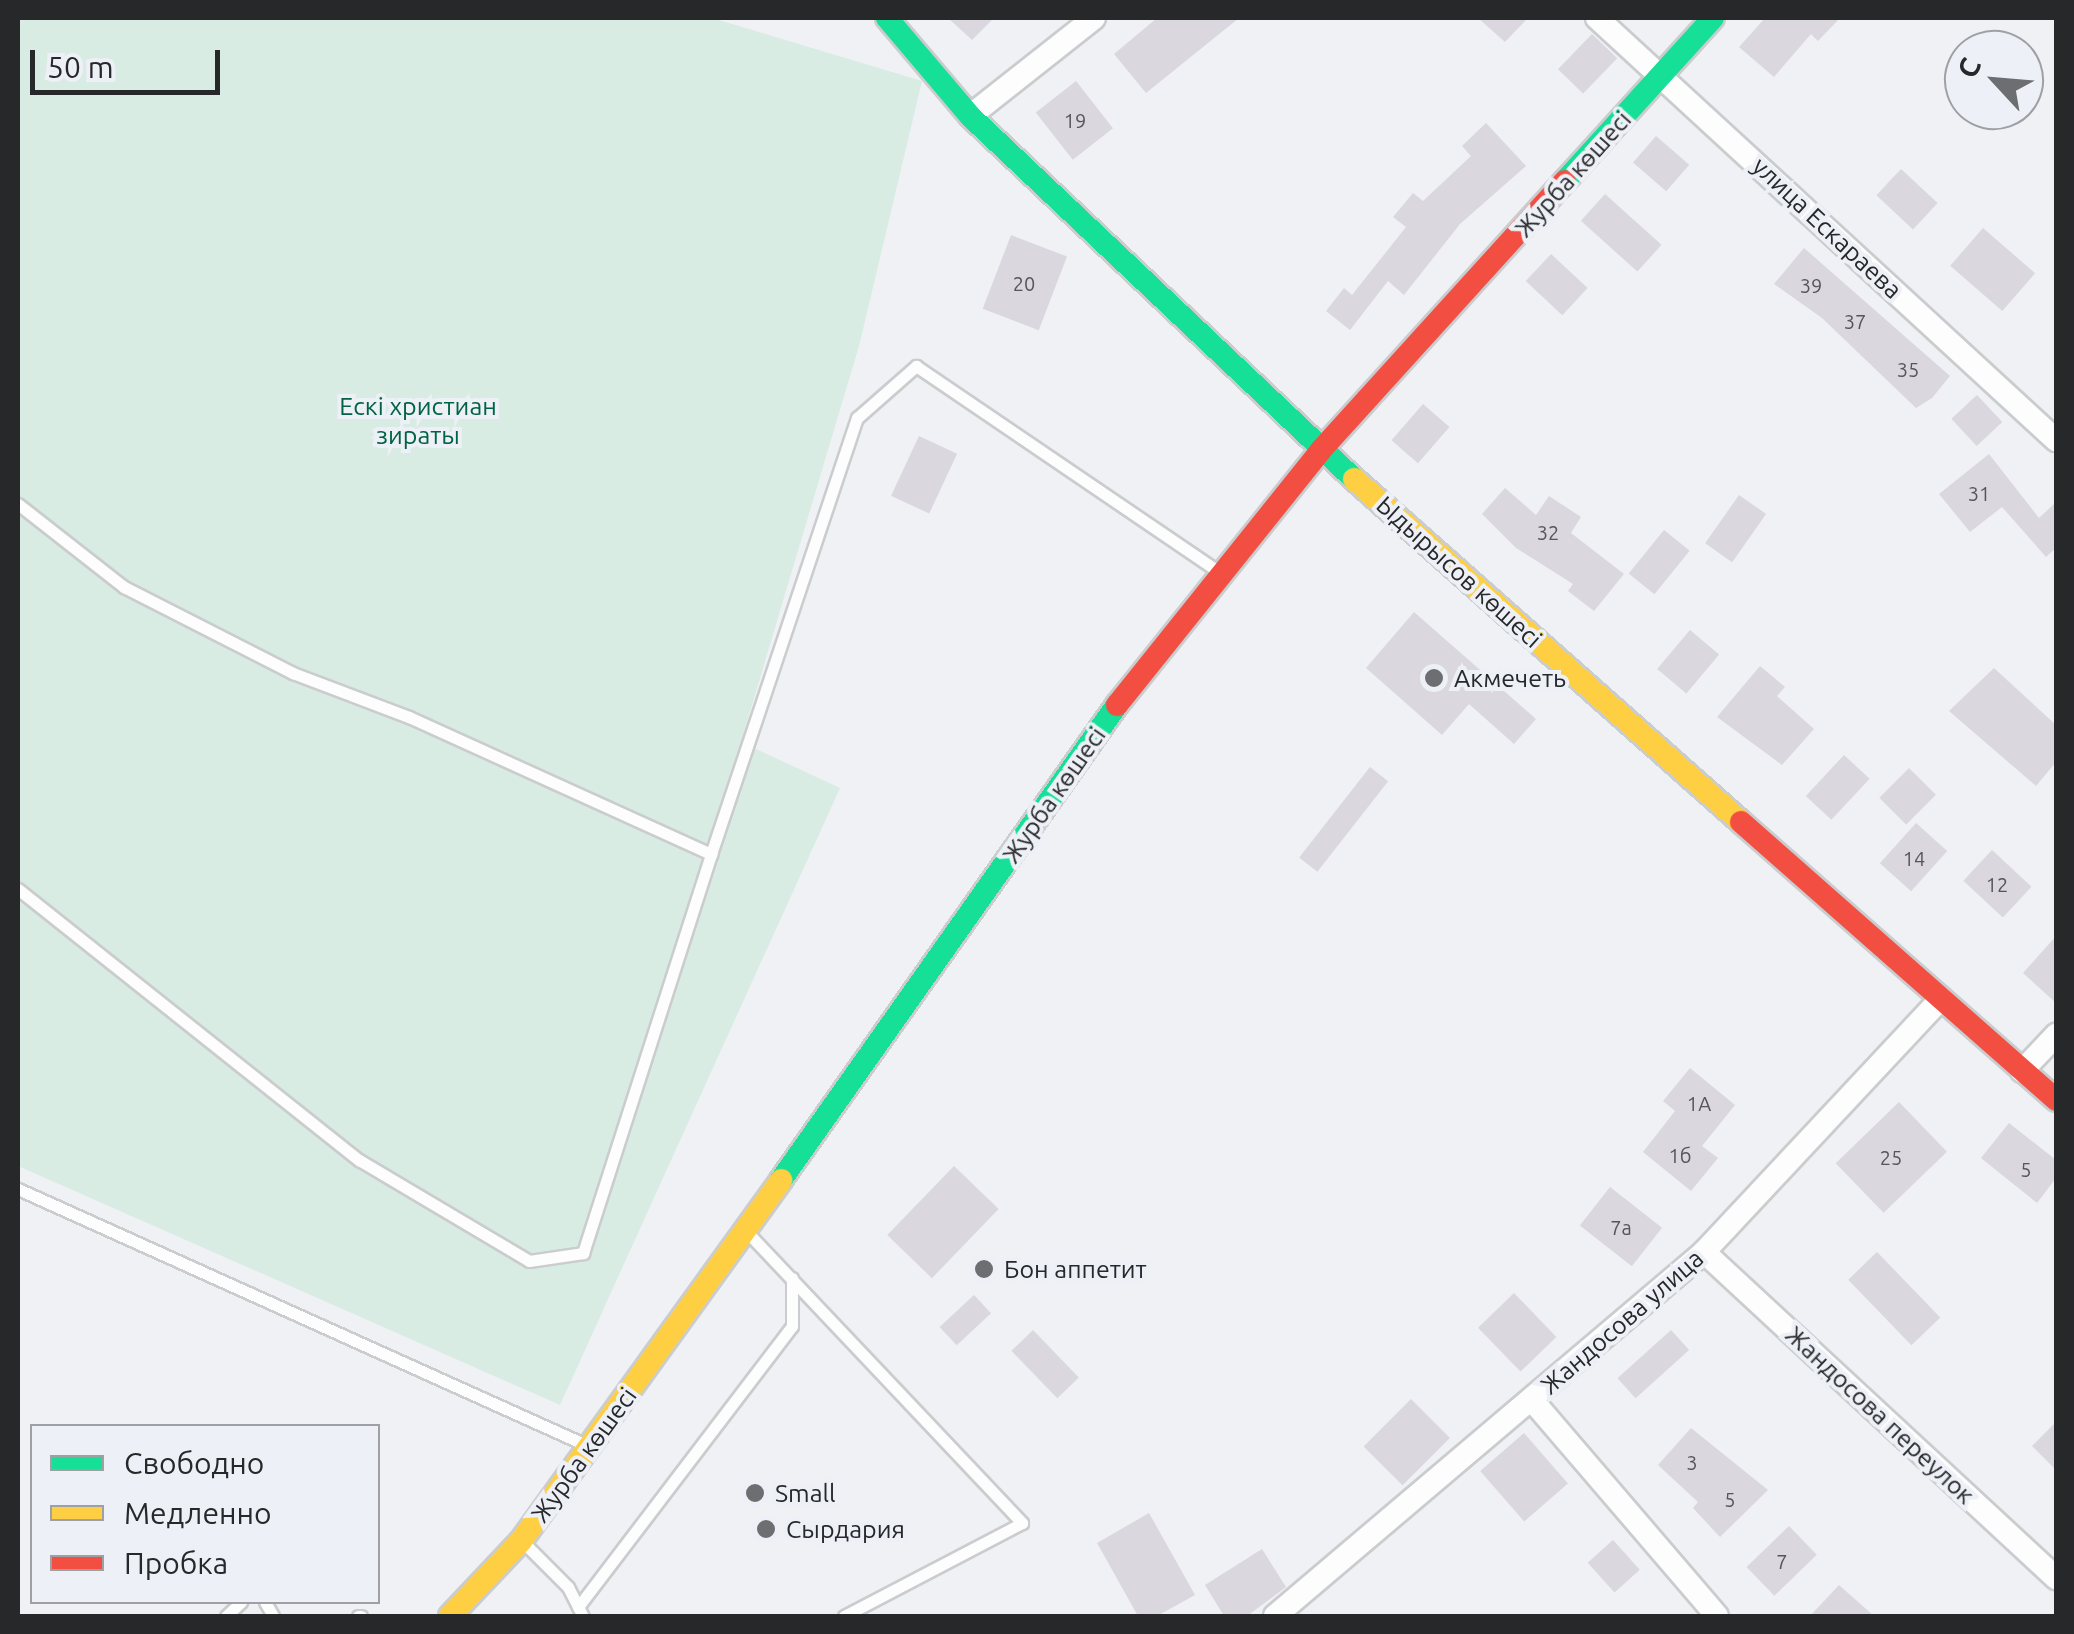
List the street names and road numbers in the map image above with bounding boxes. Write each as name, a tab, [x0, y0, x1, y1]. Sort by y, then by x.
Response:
street label: Журба көшесі	[1509, 105, 1637, 243]
street label: улица Ескараева	[1746, 151, 1908, 305]
street label: Ыдырысов көшесі	[1370, 490, 1548, 654]
street label: Журба көшесі	[996, 721, 1112, 869]
street label: Жандосова улица	[1535, 1243, 1709, 1401]
street label: Жандосова переулок	[1779, 1320, 1981, 1510]
street label: Журба көшесі	[525, 1382, 643, 1528]

